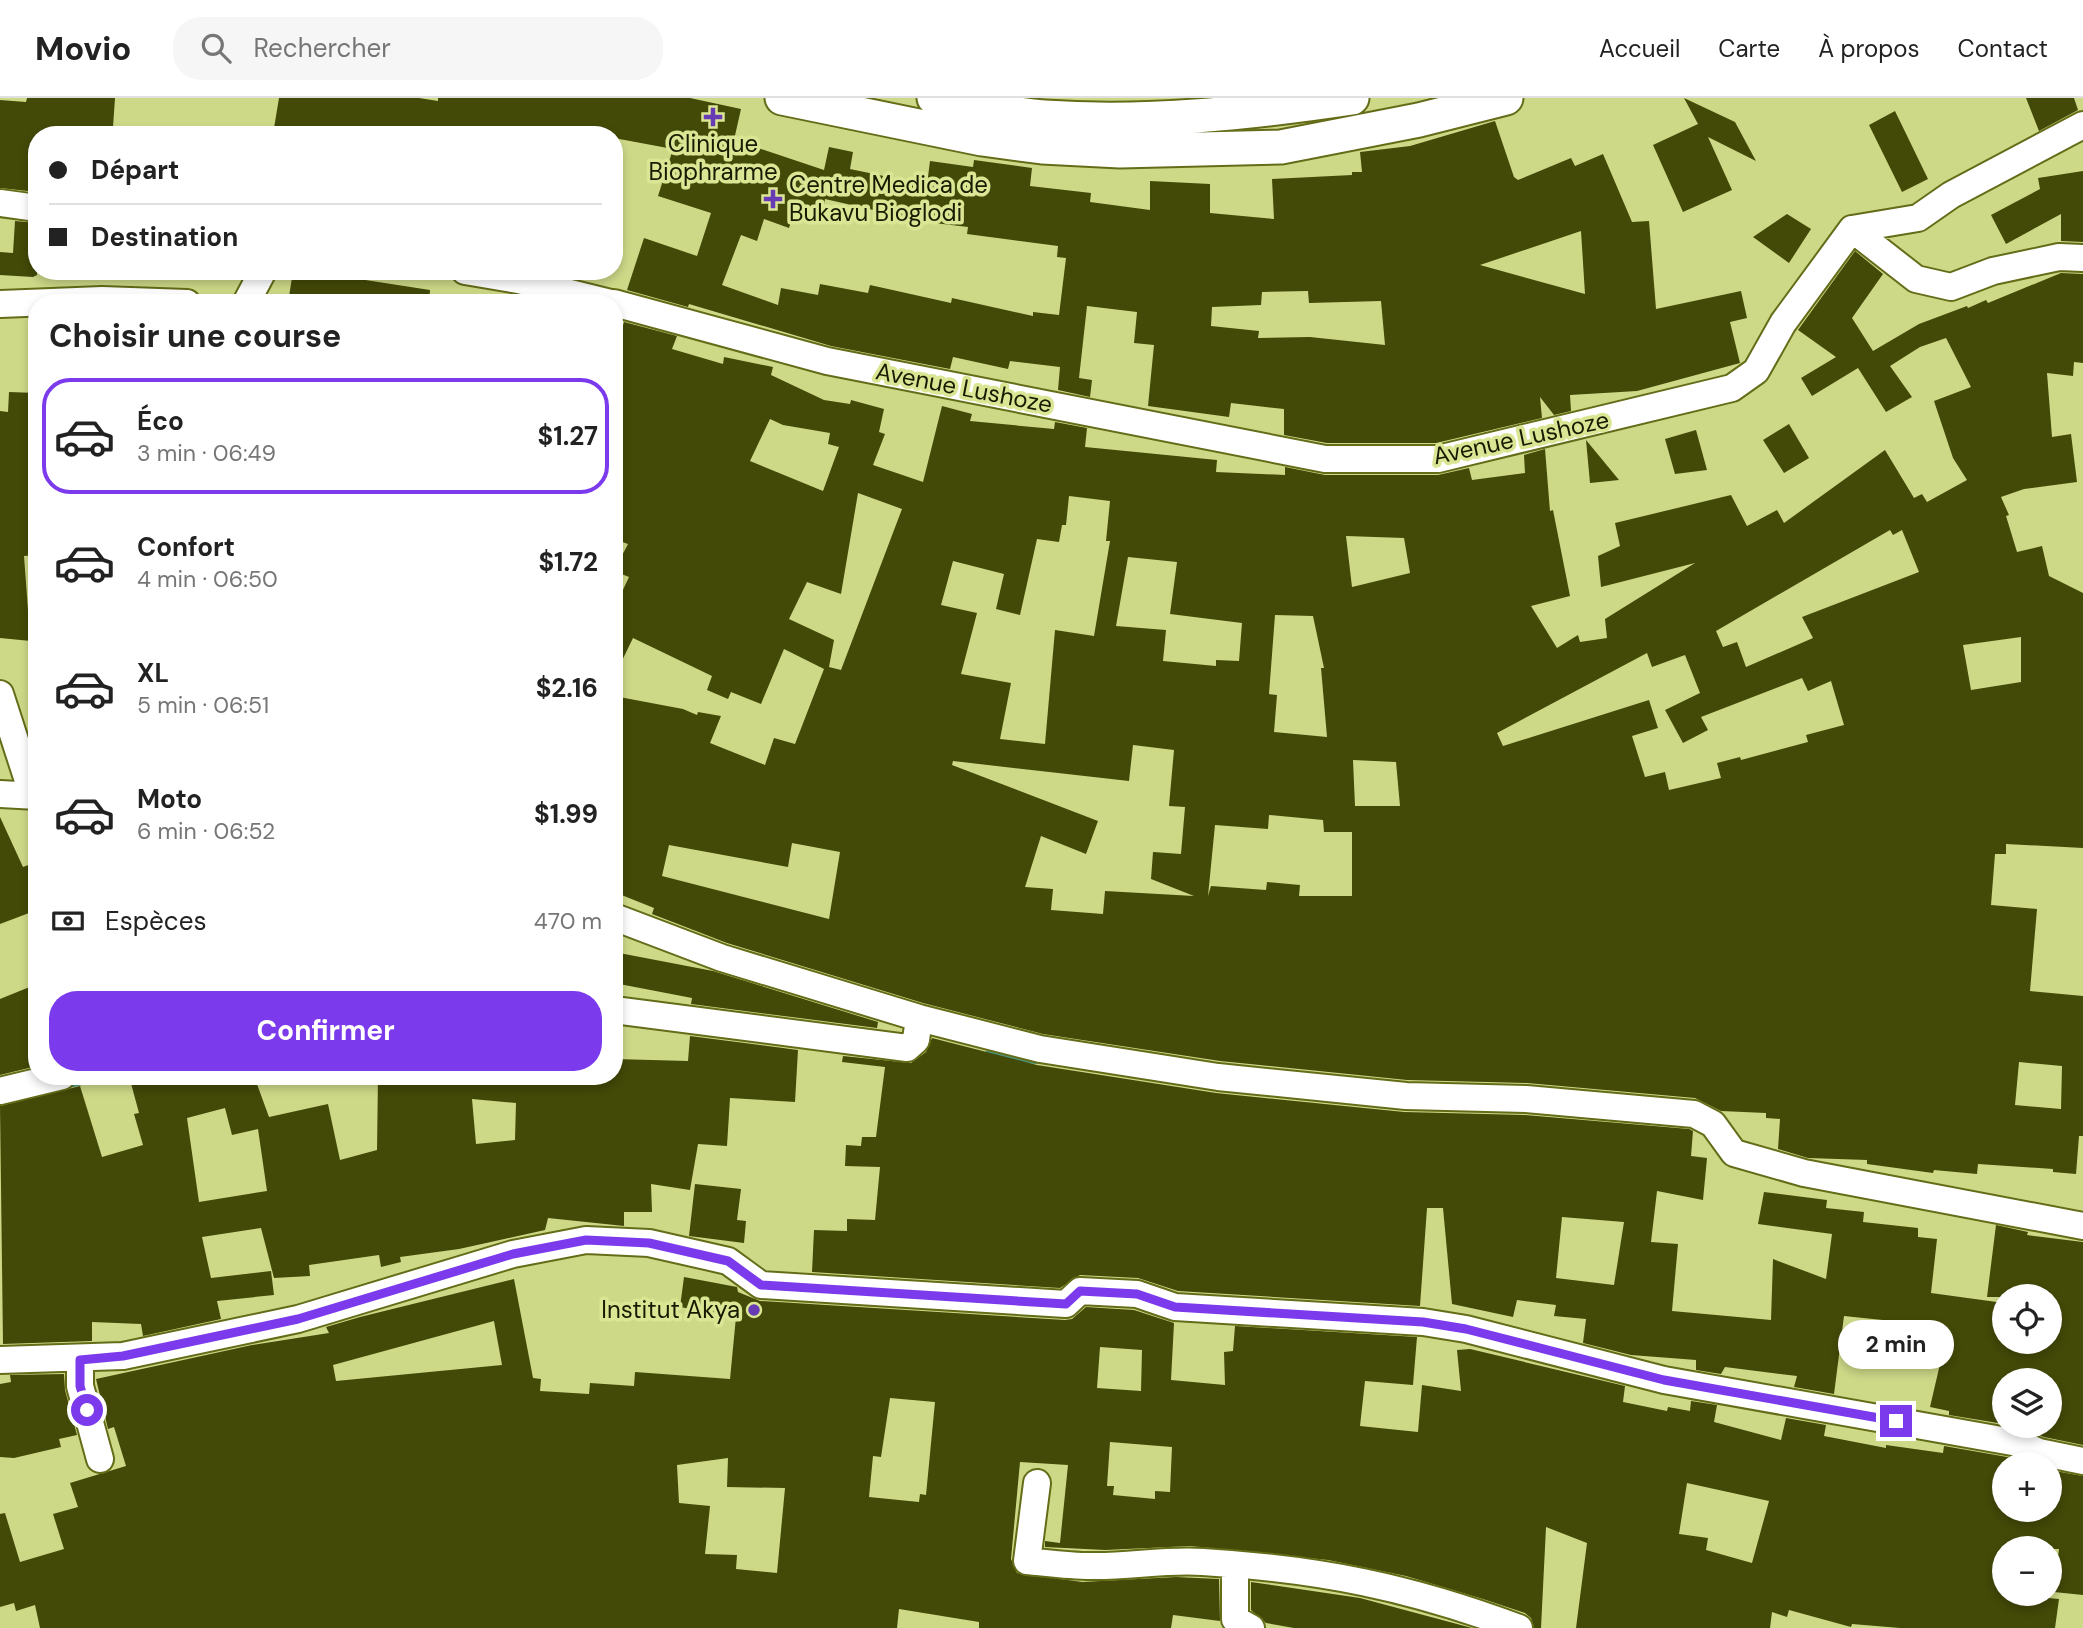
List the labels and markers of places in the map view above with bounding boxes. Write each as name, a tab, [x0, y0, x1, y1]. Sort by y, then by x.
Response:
marker: Clinique Biophrarme	[703, 107, 723, 127]
place label: Clinique Biophrarme	[648, 128, 778, 187]
place label: Centre Medica de Bukavu Bioglodi	[789, 169, 988, 228]
marker: Centre Medica de Bukavu Bioglodi	[763, 189, 783, 209]
place label: Institut Akya	[601, 1294, 740, 1325]
marker: Institut Akya	[746, 1302, 762, 1318]

